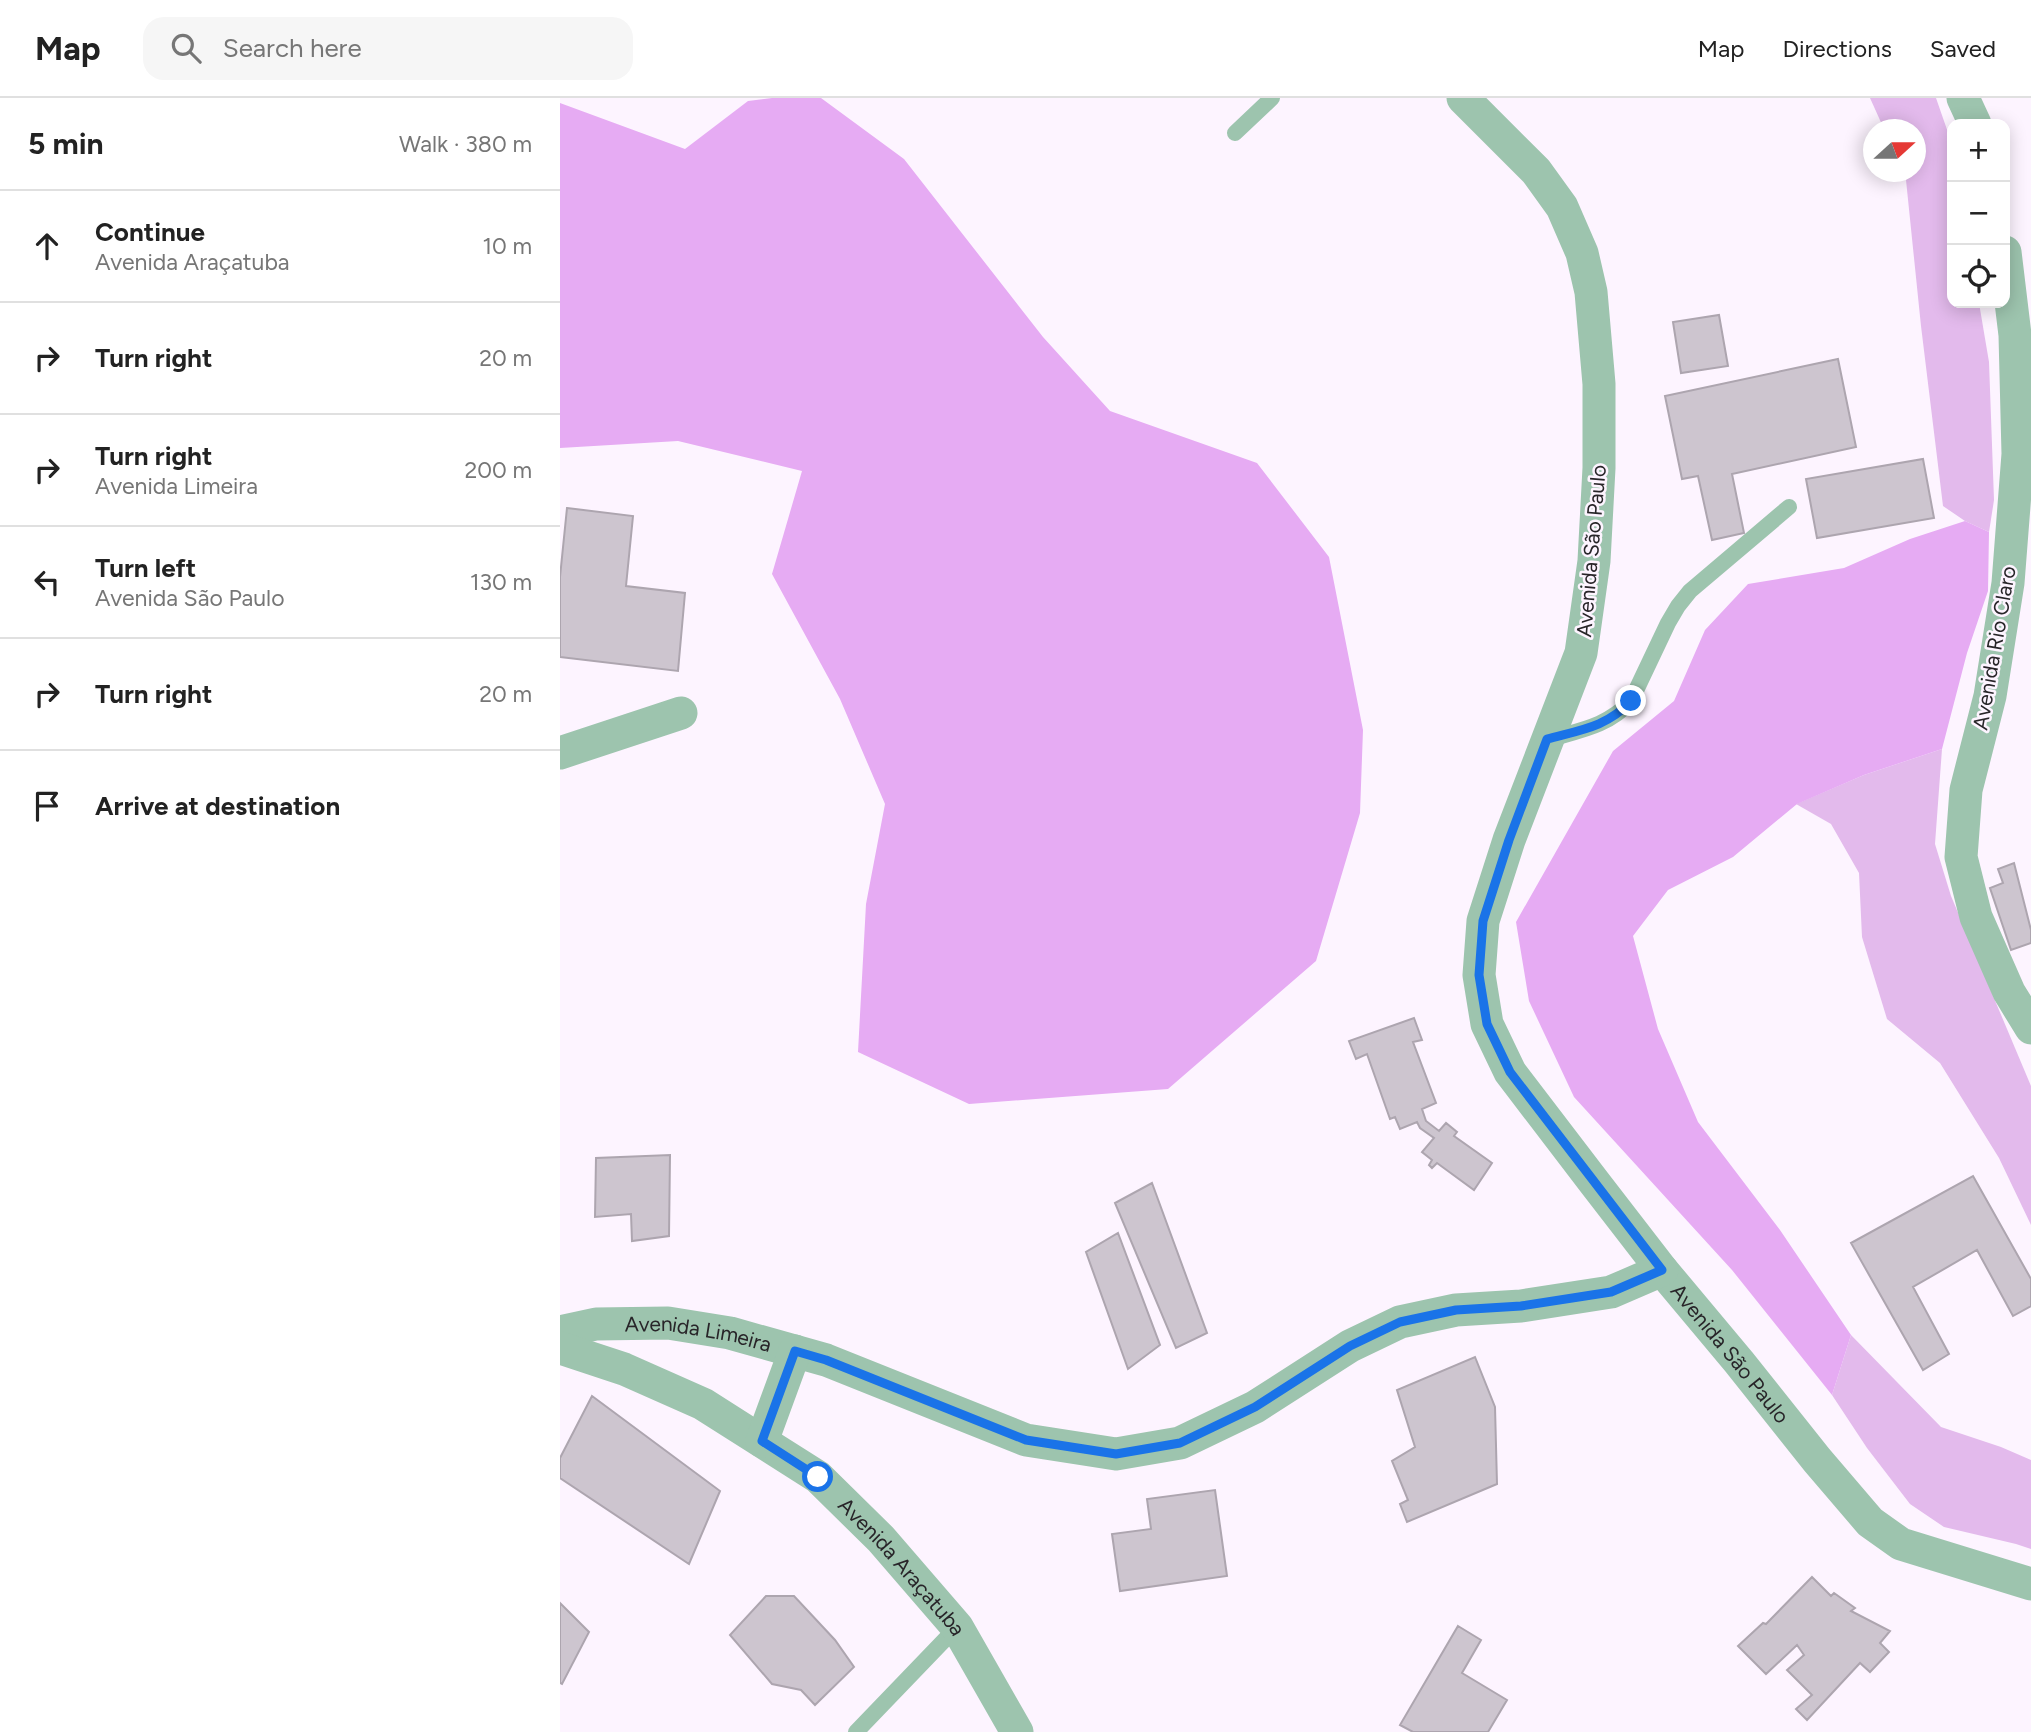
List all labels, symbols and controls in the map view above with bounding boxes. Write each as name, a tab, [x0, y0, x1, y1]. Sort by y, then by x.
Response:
search box	[143, 17, 633, 80]
text: Map	[35, 29, 101, 68]
icon: search	[167, 29, 205, 67]
text: Search here	[223, 32, 362, 64]
text: Map	[1698, 34, 1744, 63]
text: Directions	[1782, 34, 1892, 63]
text: Saved	[1930, 34, 1996, 63]
north arrow	[1863, 119, 1926, 182]
map controls	[1947, 119, 2010, 308]
button: +	[1947, 119, 2010, 182]
text: 5 min	[28, 125, 104, 162]
text: Walk · 380 m	[399, 130, 532, 158]
button: −	[1947, 182, 2010, 245]
text: Continue	[95, 216, 205, 248]
icon: ahead	[28, 227, 66, 265]
text: 10 m	[483, 232, 532, 260]
button: locate	[1947, 245, 2010, 308]
text: Avenida Araçatuba	[95, 248, 290, 276]
icon: right	[28, 339, 66, 377]
text: Turn right	[95, 342, 212, 374]
text: 20 m	[479, 344, 532, 372]
text: Turn right	[95, 440, 212, 472]
icon: right	[28, 451, 66, 489]
text: 200 m	[464, 456, 532, 484]
street label: Avenida São Paulo	[1571, 464, 1611, 638]
text: Avenida Limeira	[95, 472, 258, 500]
text: Turn left	[95, 552, 196, 584]
icon: left	[28, 563, 66, 601]
street label: Avenida Rio Claro	[1967, 564, 2021, 732]
text: 130 m	[470, 568, 532, 596]
text: Avenida São Paulo	[95, 584, 285, 612]
icon: right	[28, 675, 66, 713]
text: Turn right	[95, 678, 212, 710]
text: 20 m	[479, 680, 532, 708]
route end	[1615, 685, 1646, 716]
icon: arrive	[28, 787, 66, 825]
text: Arrive at destination	[95, 790, 340, 822]
street label: Avenida São Paulo	[1666, 1278, 1795, 1428]
street label: Avenida Limeira	[625, 1310, 775, 1357]
route start	[802, 1461, 833, 1492]
street label: Avenida Araçatuba	[834, 1492, 971, 1640]

